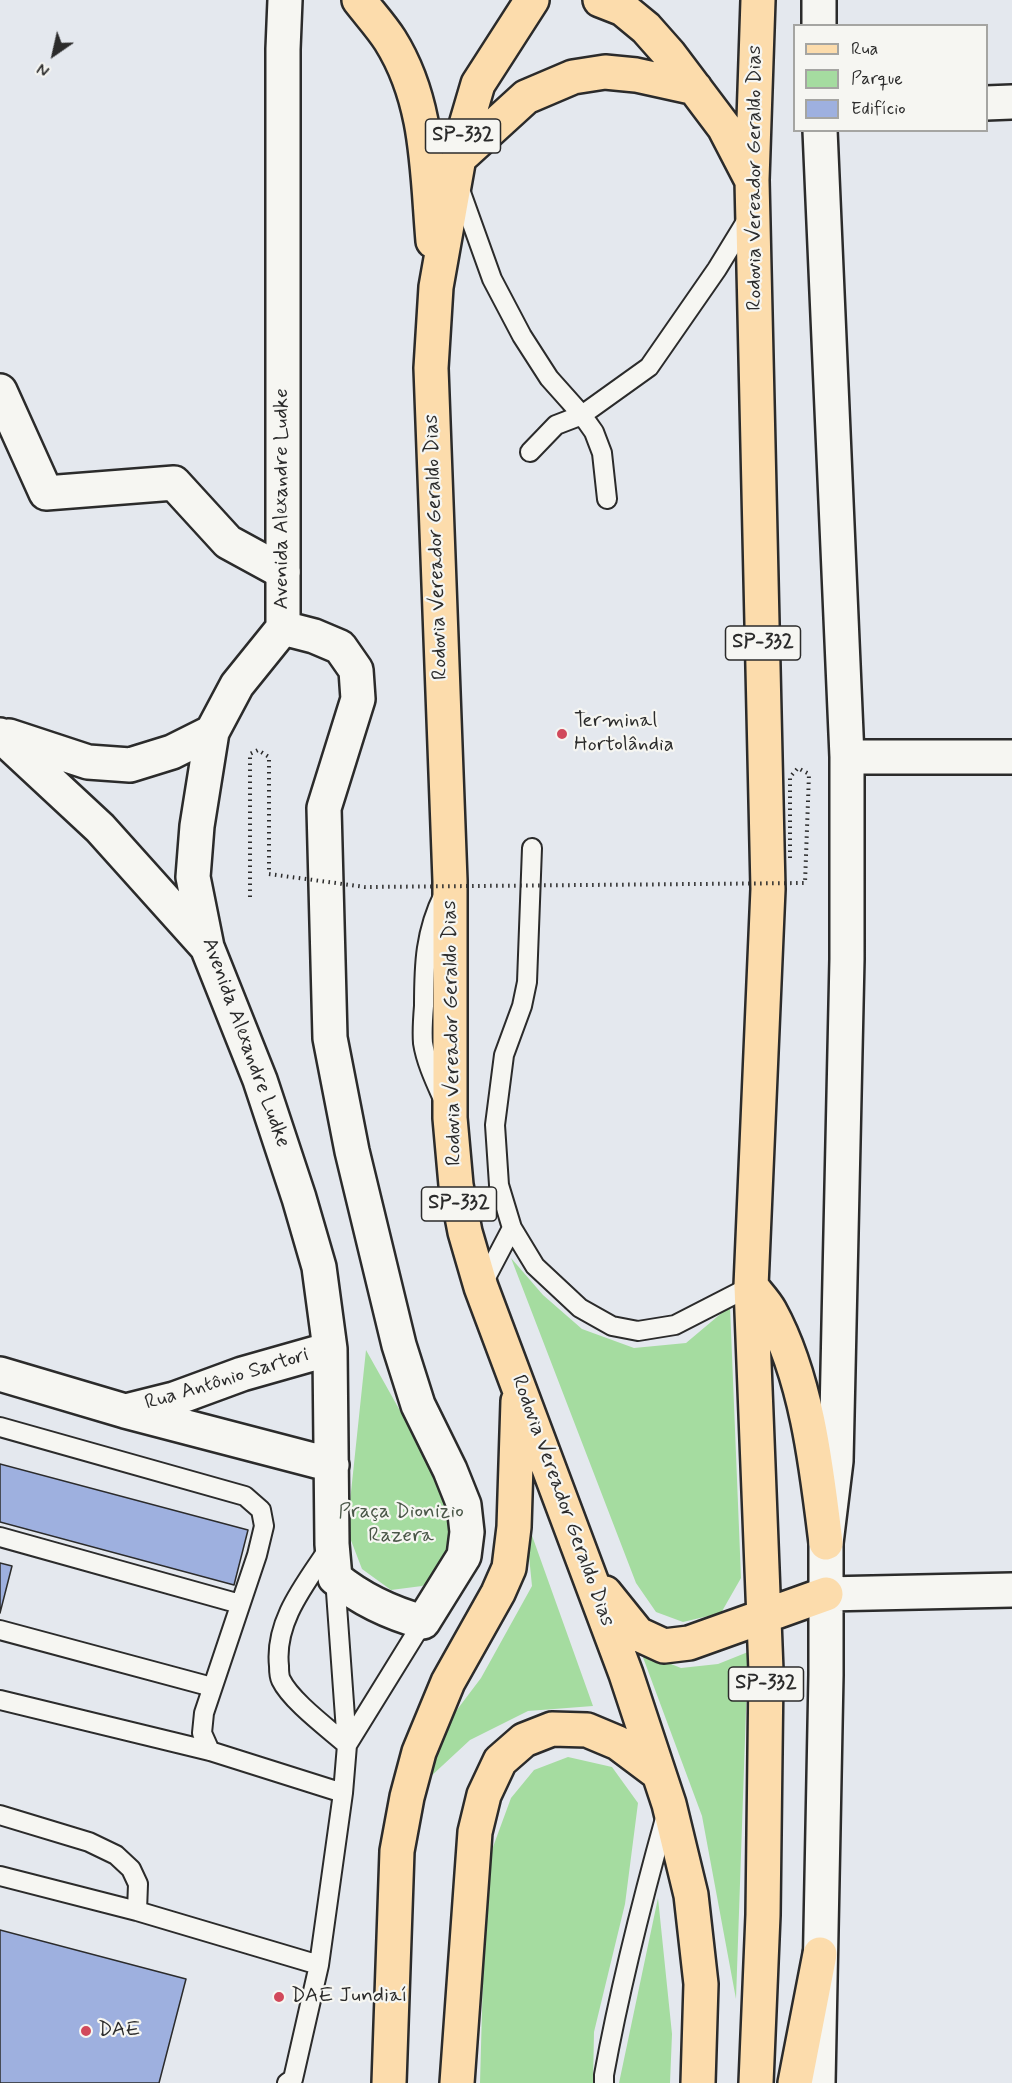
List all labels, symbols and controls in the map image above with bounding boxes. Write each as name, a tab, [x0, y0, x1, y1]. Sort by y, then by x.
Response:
north arrow	[24, 24, 84, 84]
legend	[793, 24, 988, 132]
text: Rua	[851, 37, 878, 61]
street label: Rodovia Vereador Geraldo Dias	[743, 45, 769, 311]
text: N	[33, 58, 54, 81]
text: Parque	[851, 67, 903, 91]
text: Edifício	[851, 97, 906, 121]
road number: SP-332	[426, 119, 500, 153]
street label: Avenida Alexandre Ludke	[270, 388, 296, 610]
street label: Rodovia Vereador Geraldo Dias	[420, 414, 454, 680]
road number: SP-332	[726, 626, 801, 660]
place label: Terminal Hortolândia	[574, 709, 674, 759]
marker: Terminal Hortolândia	[555, 727, 569, 741]
street label: Rodovia Vereador Geraldo Dias	[438, 900, 468, 1166]
street label: Avenida Alexandre Ludke	[195, 935, 295, 1151]
road number: SP-332	[422, 1187, 496, 1221]
street label: Rua Antônio Sartori	[142, 1343, 312, 1417]
street label: Rodovia Vereador Geraldo Dias	[505, 1372, 619, 1630]
park label: Praça Dionizio Razera	[338, 1500, 464, 1550]
road number: SP-332	[728, 1667, 804, 1701]
place label: DAE Jundiaí	[291, 1984, 407, 2010]
marker: DAE Jundiaí	[272, 1990, 286, 2004]
place label: DAE	[98, 2018, 140, 2044]
marker: DAE	[79, 2024, 93, 2038]

